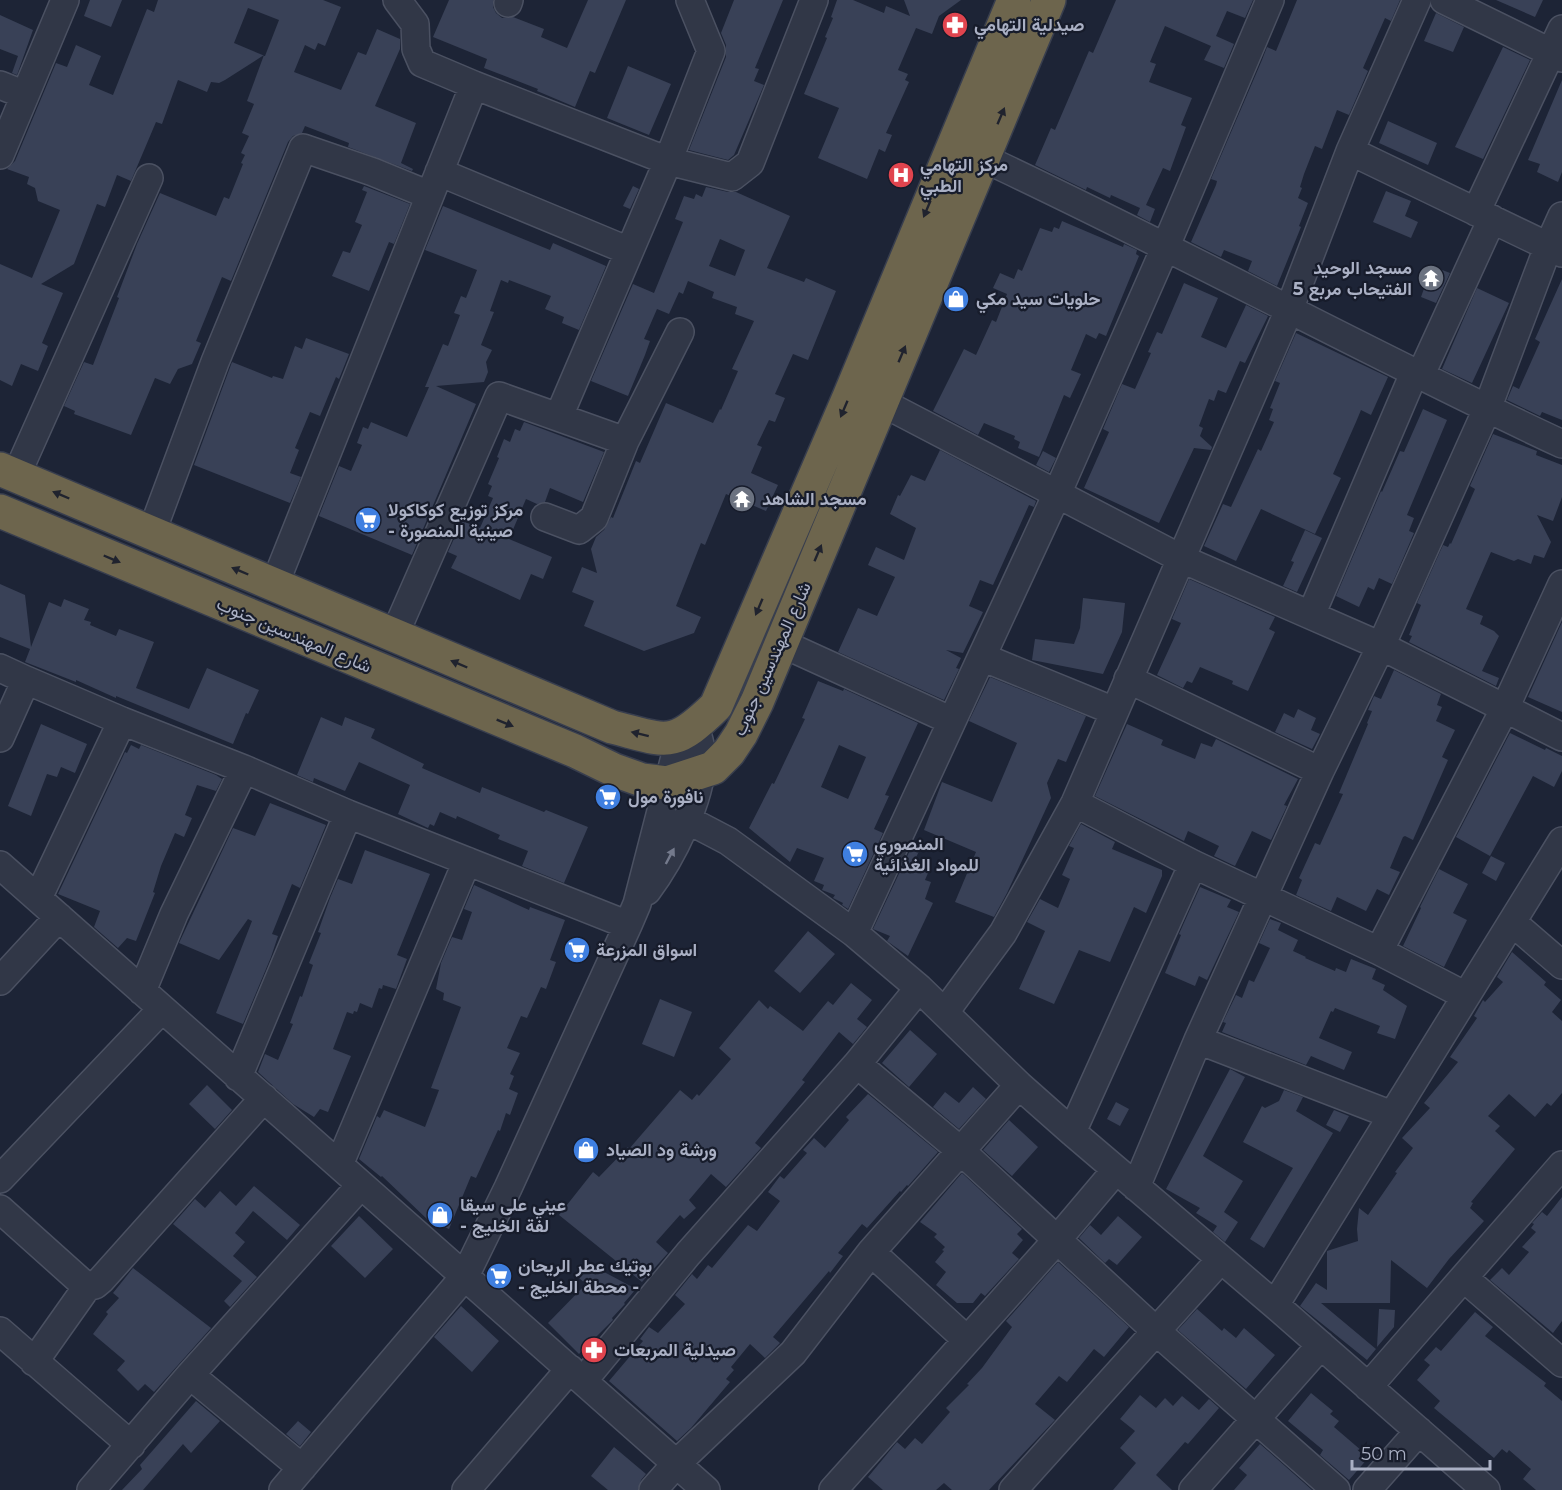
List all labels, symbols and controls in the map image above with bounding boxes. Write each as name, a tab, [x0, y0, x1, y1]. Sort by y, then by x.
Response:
pharmacy icon: صيدلية التهامي	[940, 10, 970, 40]
place label: صيدلية التهامي	[974, 14, 1085, 40]
one-way arrow	[997, 107, 1006, 125]
place label: مركز التهامي الطبي	[920, 154, 1008, 201]
hospital icon: مركز التهامي الطبي	[886, 160, 916, 190]
one-way arrow	[922, 200, 931, 218]
place label: مسجد الوحيد الفتيحاب مربع 5	[1293, 257, 1412, 301]
temple icon: مسجد الوحيد الفتيحاب مربع 5	[1416, 263, 1446, 293]
shop icon: حلويات سيد مكي	[941, 284, 971, 314]
place label: حلويات سيد مكي	[976, 288, 1101, 314]
one-way arrow	[897, 345, 907, 363]
one-way arrow	[839, 400, 849, 418]
temple icon: مسجد الشاهد	[727, 484, 757, 514]
place label: مسجد الشاهد	[762, 488, 867, 510]
one-way arrow	[52, 490, 70, 499]
place label: مركز توزيع كوكاكولا - صينية المنصورة	[388, 499, 523, 542]
supermarket icon: مركز توزيع كوكاكولا - صينية المنصورة	[353, 505, 383, 535]
one-way arrow	[813, 544, 823, 562]
one-way arrow	[103, 554, 121, 564]
one-way arrow	[231, 566, 249, 576]
street label: شارع المهندسين جنوب	[728, 579, 817, 740]
street label: شارع المهندسين جنوب	[213, 592, 375, 678]
one-way arrow	[754, 598, 763, 616]
one-way arrow	[449, 659, 467, 669]
one-way arrow	[496, 719, 514, 728]
one-way arrow	[631, 729, 649, 739]
supermarket icon: نافورة مول	[593, 782, 623, 812]
place label: نافورة مول	[628, 786, 704, 808]
place label: المنصوري للمواد الغذائية	[874, 833, 979, 876]
supermarket icon: المنصوري للمواد الغذائية	[840, 839, 870, 869]
one-way arrow	[665, 847, 675, 864]
supermarket icon: اسواق المزرعة	[562, 935, 592, 965]
place label: اسواق المزرعة	[596, 939, 697, 961]
shop icon: ورشة ود الصياد	[571, 1135, 601, 1165]
place label: ورشة ود الصياد	[606, 1139, 717, 1161]
place label: عيني على سيقا - لفة الخليج	[460, 1194, 566, 1238]
shop icon: عيني على سيقا - لفة الخليج	[425, 1200, 455, 1230]
place label: بوتيك عطر الريحان - محطة الخليج -	[518, 1255, 652, 1299]
supermarket icon: بوتيك عطر الريحان - محطة الخليج -	[484, 1261, 514, 1291]
pharmacy icon: صيدلية المربعات	[579, 1335, 609, 1365]
place label: صيدلية المربعات	[614, 1339, 736, 1361]
scale bar	[1352, 1433, 1490, 1471]
text: 50 m	[1361, 1443, 1407, 1465]

